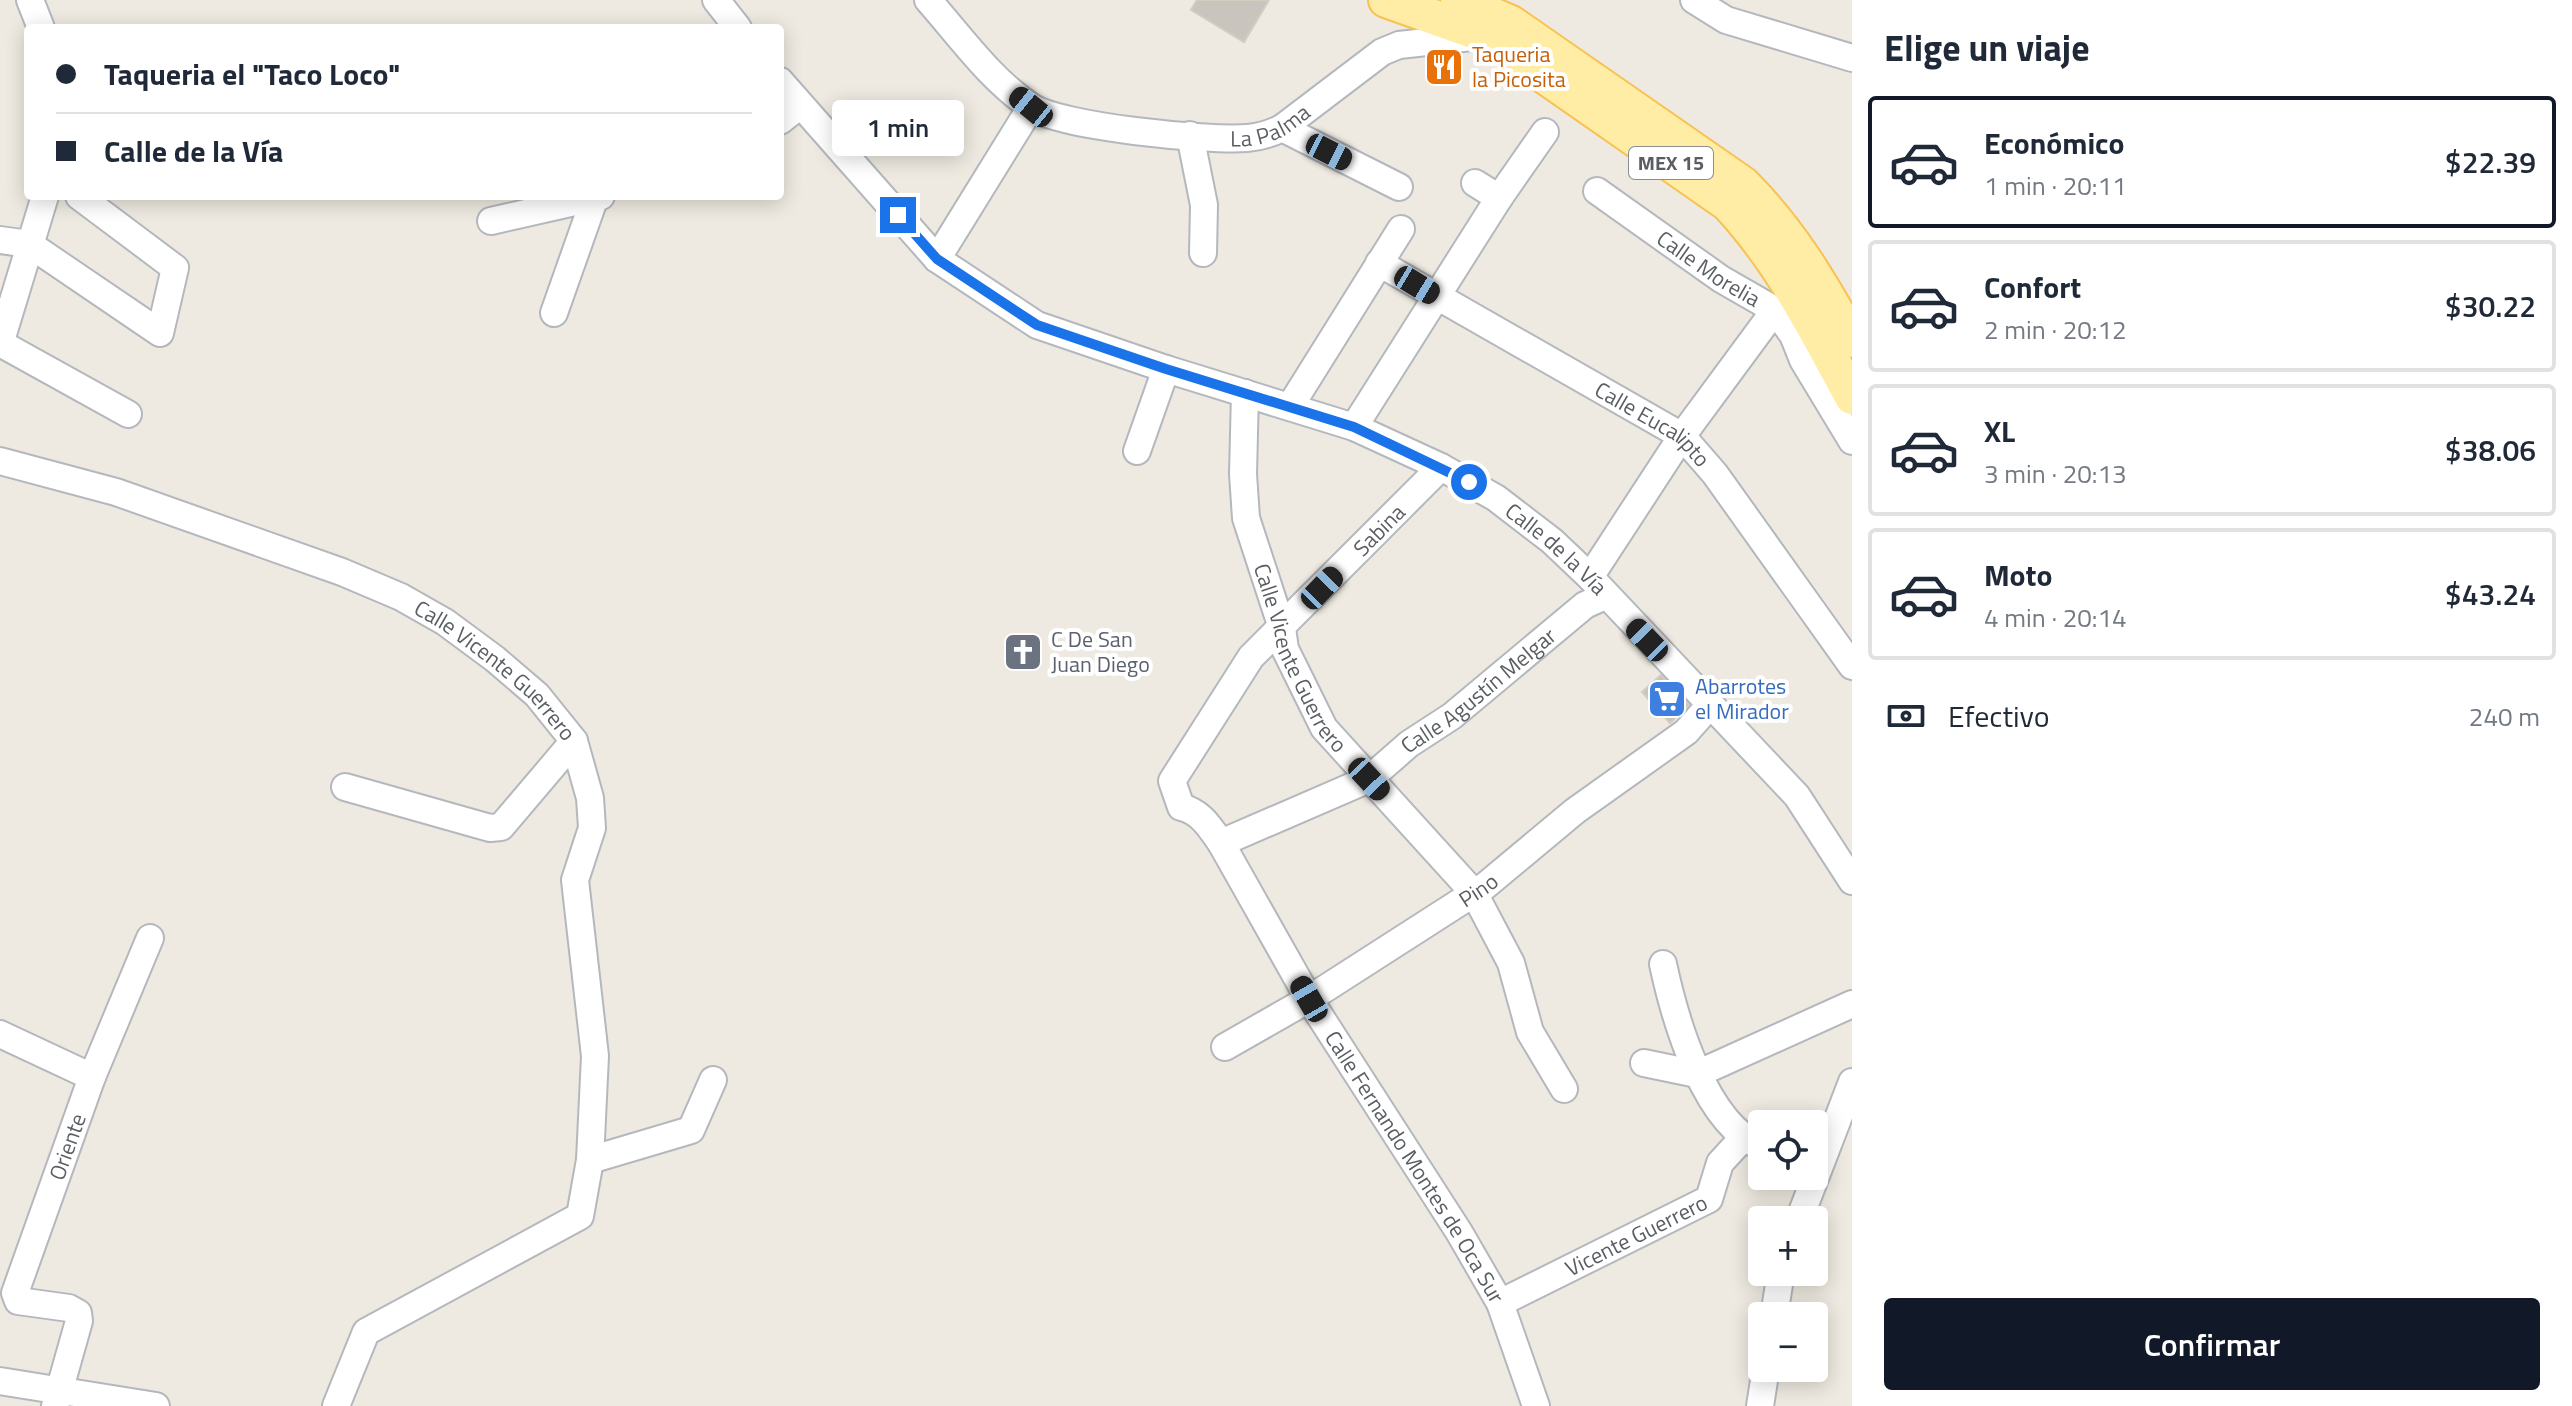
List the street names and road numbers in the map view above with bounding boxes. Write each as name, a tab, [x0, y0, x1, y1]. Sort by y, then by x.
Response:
street label: La Palma	[1230, 95, 1317, 155]
road number: MEX 15	[1629, 147, 1713, 179]
street label: Calle Morelia	[1650, 222, 1767, 315]
street label: Calle Eucalipto	[1588, 373, 1719, 475]
street label: Calle de la Vía	[1498, 494, 1616, 603]
street label: Sabina	[1345, 496, 1413, 564]
street label: Calle Vicente Guerrero	[1245, 559, 1355, 760]
street label: Calle Vicente Guerrero	[408, 591, 584, 748]
street label: Calle Agustín Melgar	[1393, 619, 1564, 761]
street label: Pino	[1452, 865, 1506, 916]
street label: Calle Fernando Montes de Oca Sur	[1316, 1024, 1514, 1310]
street label: Oriente	[40, 1109, 95, 1185]
street label: Vicente Guerrero	[1559, 1185, 1713, 1285]

